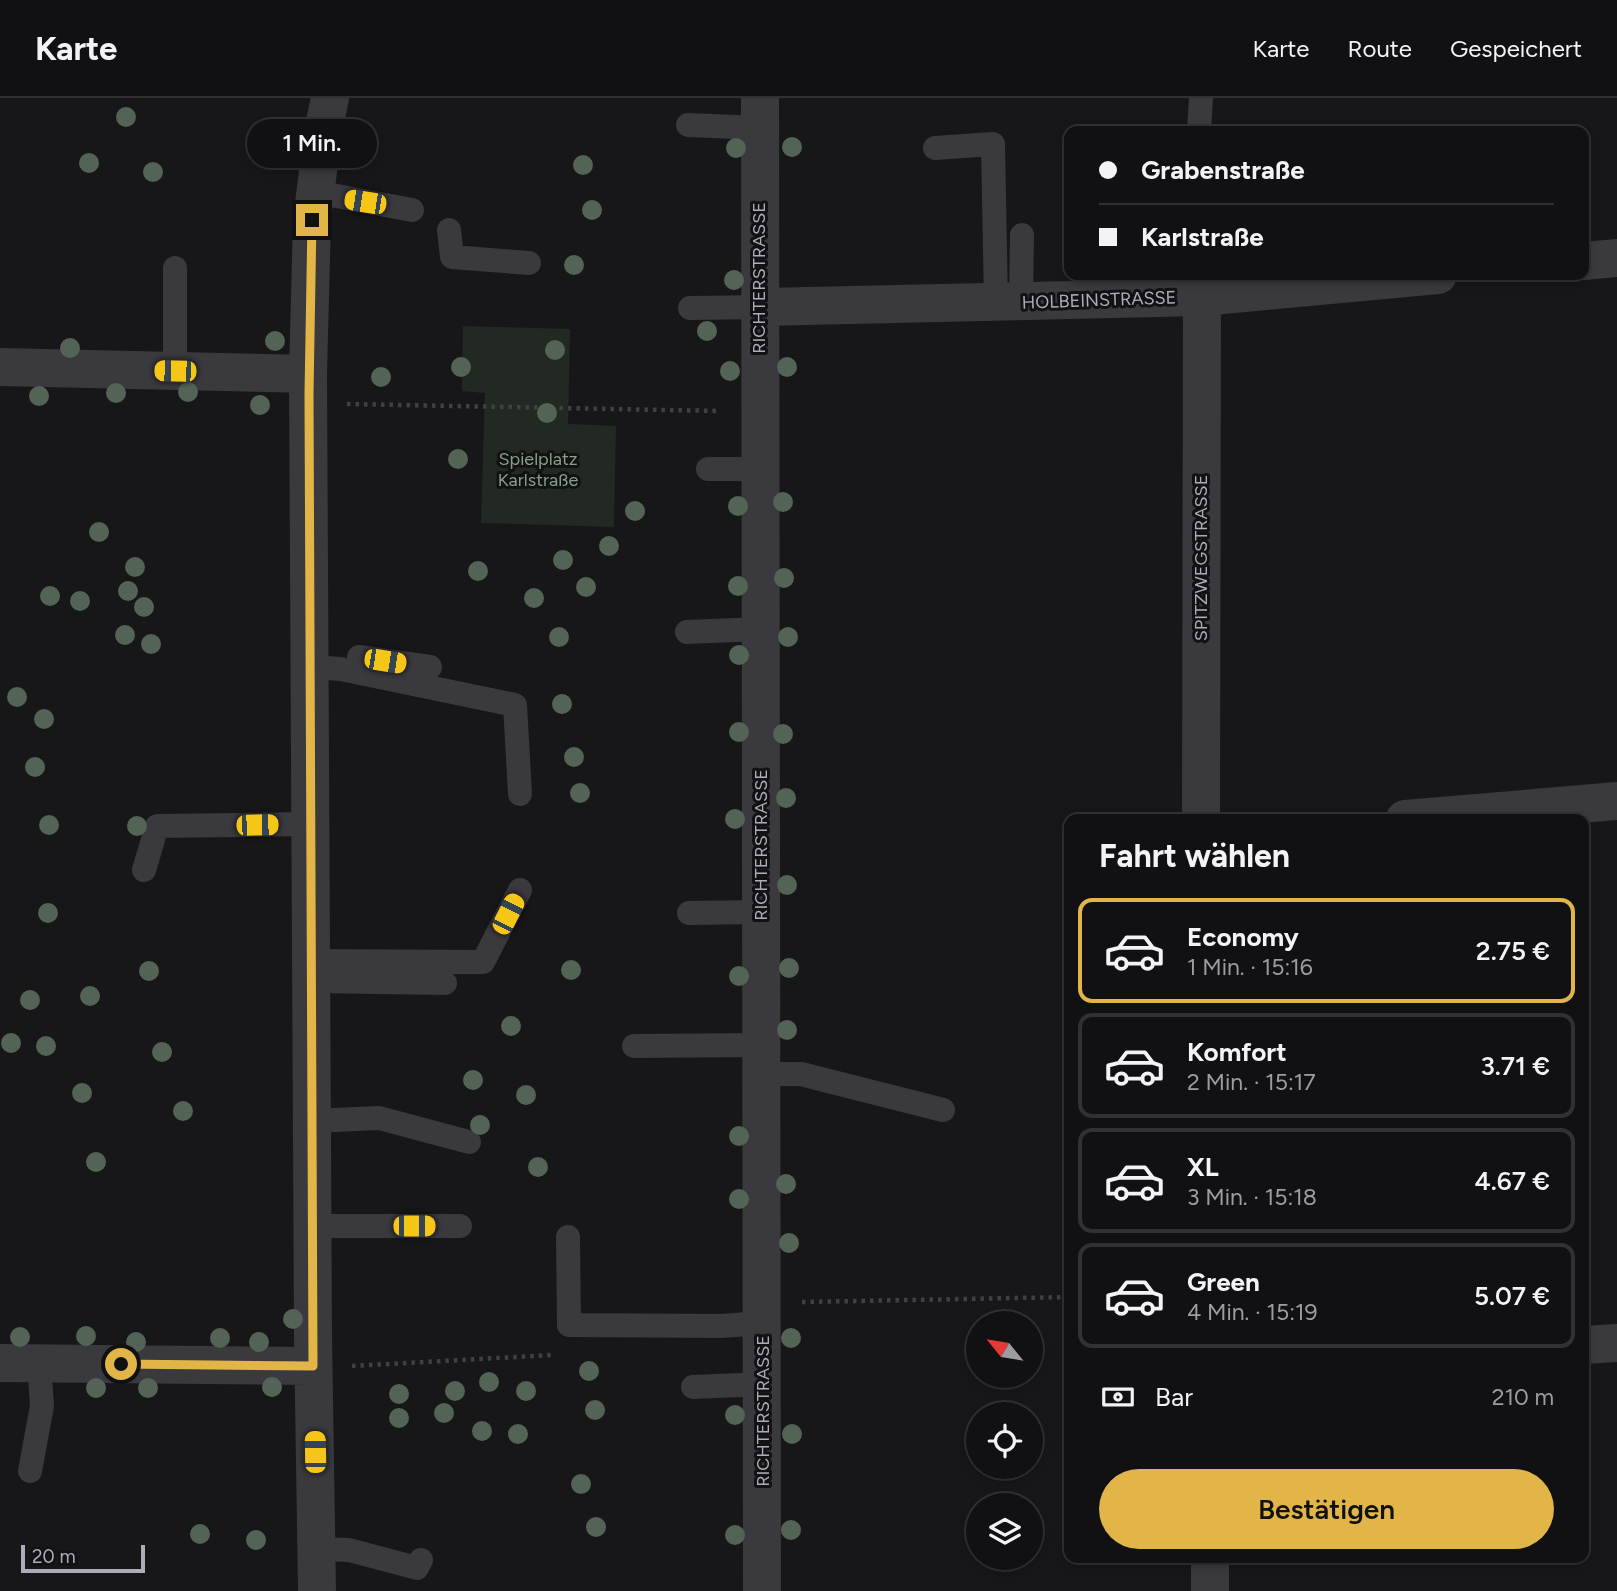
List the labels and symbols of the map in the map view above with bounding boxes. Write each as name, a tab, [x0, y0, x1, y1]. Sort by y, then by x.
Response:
callout: 1 Min.	[247, 118, 377, 167]
car	[343, 188, 388, 216]
street label: RICHTERSTRASSE	[748, 202, 770, 354]
route end	[296, 204, 328, 236]
street label: HOLBEINSTRASSE	[1021, 286, 1177, 314]
car	[154, 360, 197, 382]
park label: Spielplatz Karlstraße	[498, 448, 578, 491]
street label: SPITZWEGSTRASSE	[1190, 475, 1212, 641]
car	[363, 647, 408, 675]
street label: RICHTERSTRASSE	[750, 769, 772, 921]
car	[236, 814, 279, 836]
car	[490, 891, 527, 937]
car	[394, 1216, 436, 1237]
north arrow	[966, 1311, 1043, 1388]
street label: RICHTERSTRASSE	[752, 1335, 774, 1487]
route start	[105, 1348, 137, 1380]
car	[305, 1431, 326, 1473]
scale bar	[21, 1542, 145, 1574]

